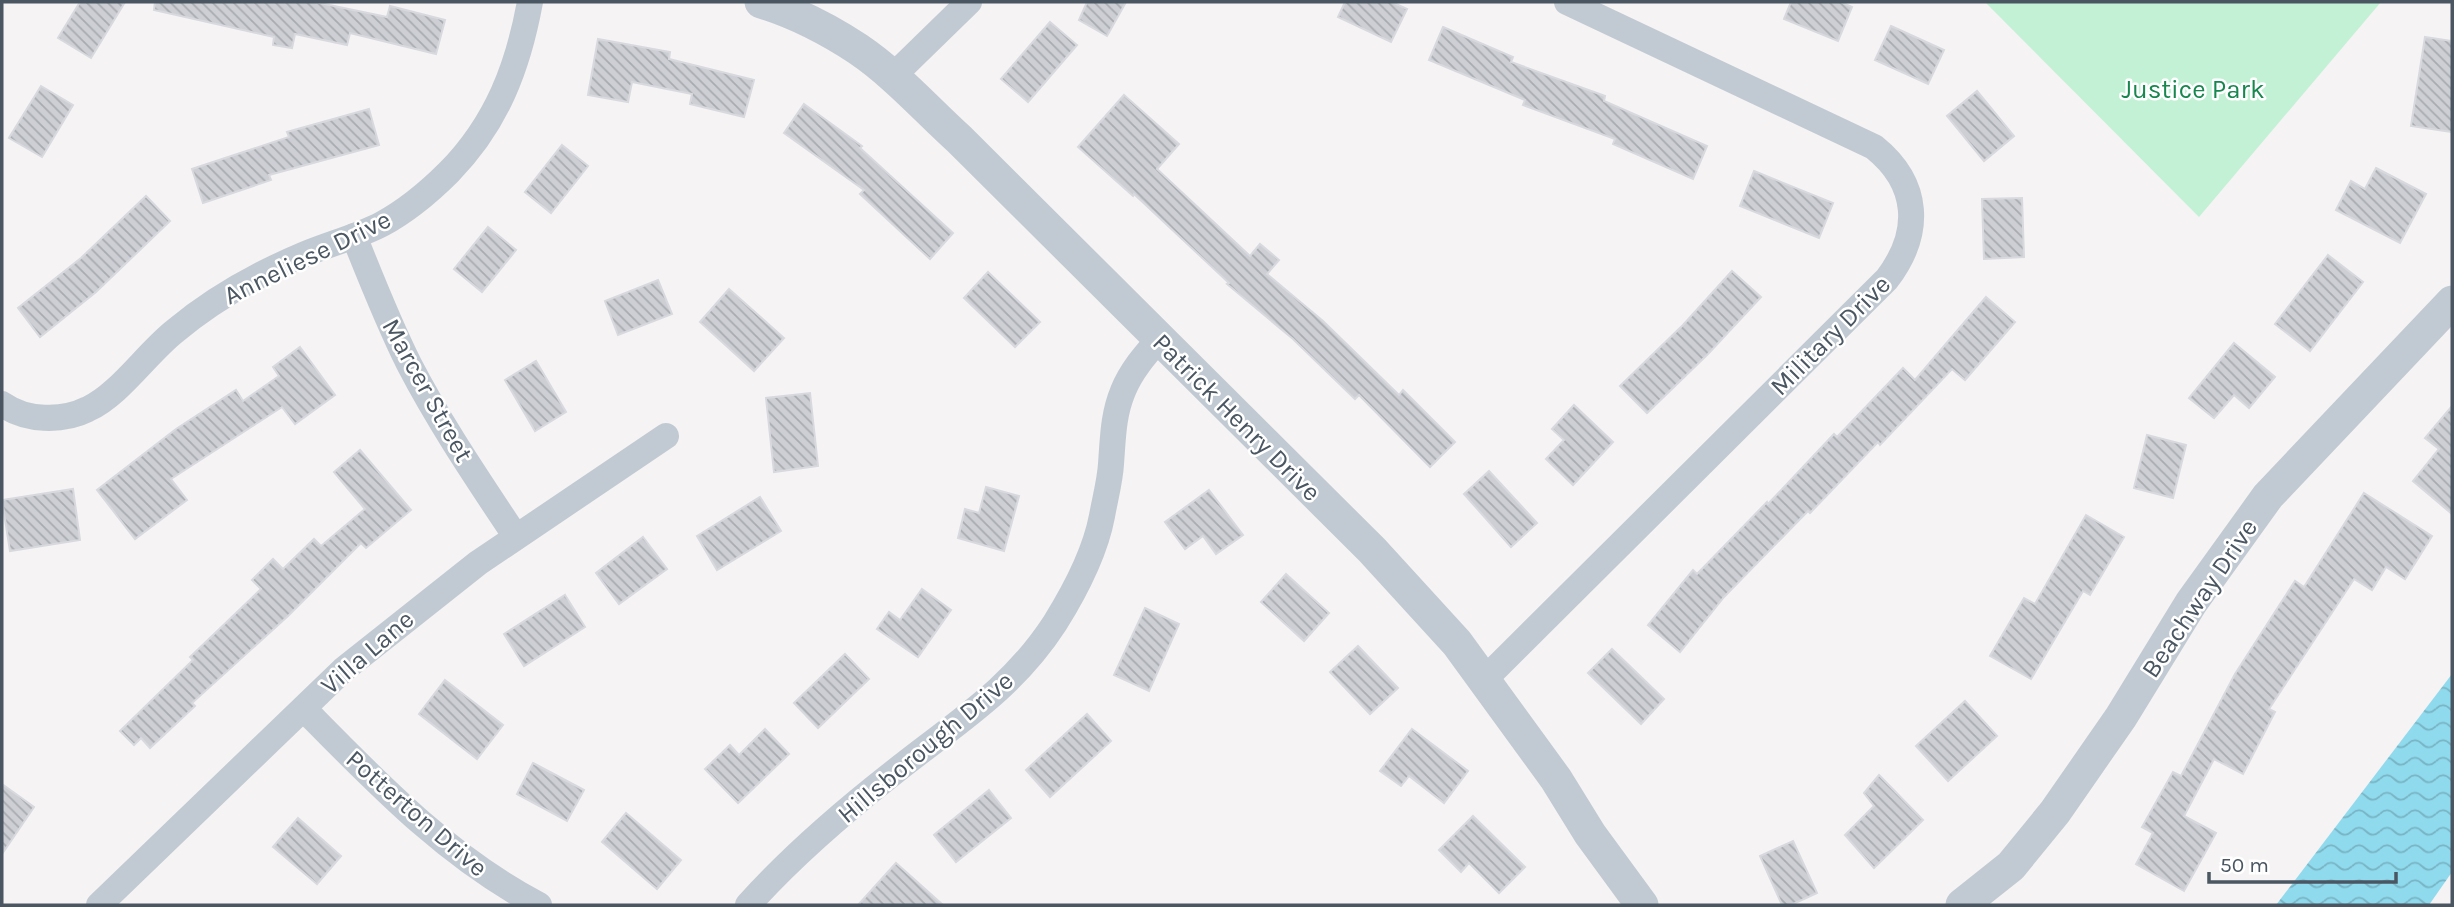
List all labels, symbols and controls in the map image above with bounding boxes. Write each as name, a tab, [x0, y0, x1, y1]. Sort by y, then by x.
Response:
park label: Justice Park	[2121, 74, 2265, 105]
street label: Anneliese Drive	[219, 204, 396, 311]
street label: Military Drive	[1764, 269, 1897, 402]
street label: Marcer Street	[375, 313, 480, 468]
street label: Patrick Henry Drive	[1146, 327, 1327, 508]
street label: Beachway Drive	[2135, 513, 2264, 684]
street label: Villa Lane	[315, 604, 420, 701]
street label: Hillsborough Drive	[831, 665, 1019, 830]
street label: Potterton Drive	[340, 743, 494, 883]
scale bar	[2209, 841, 2396, 885]
text: 50 m	[2220, 853, 2269, 877]

